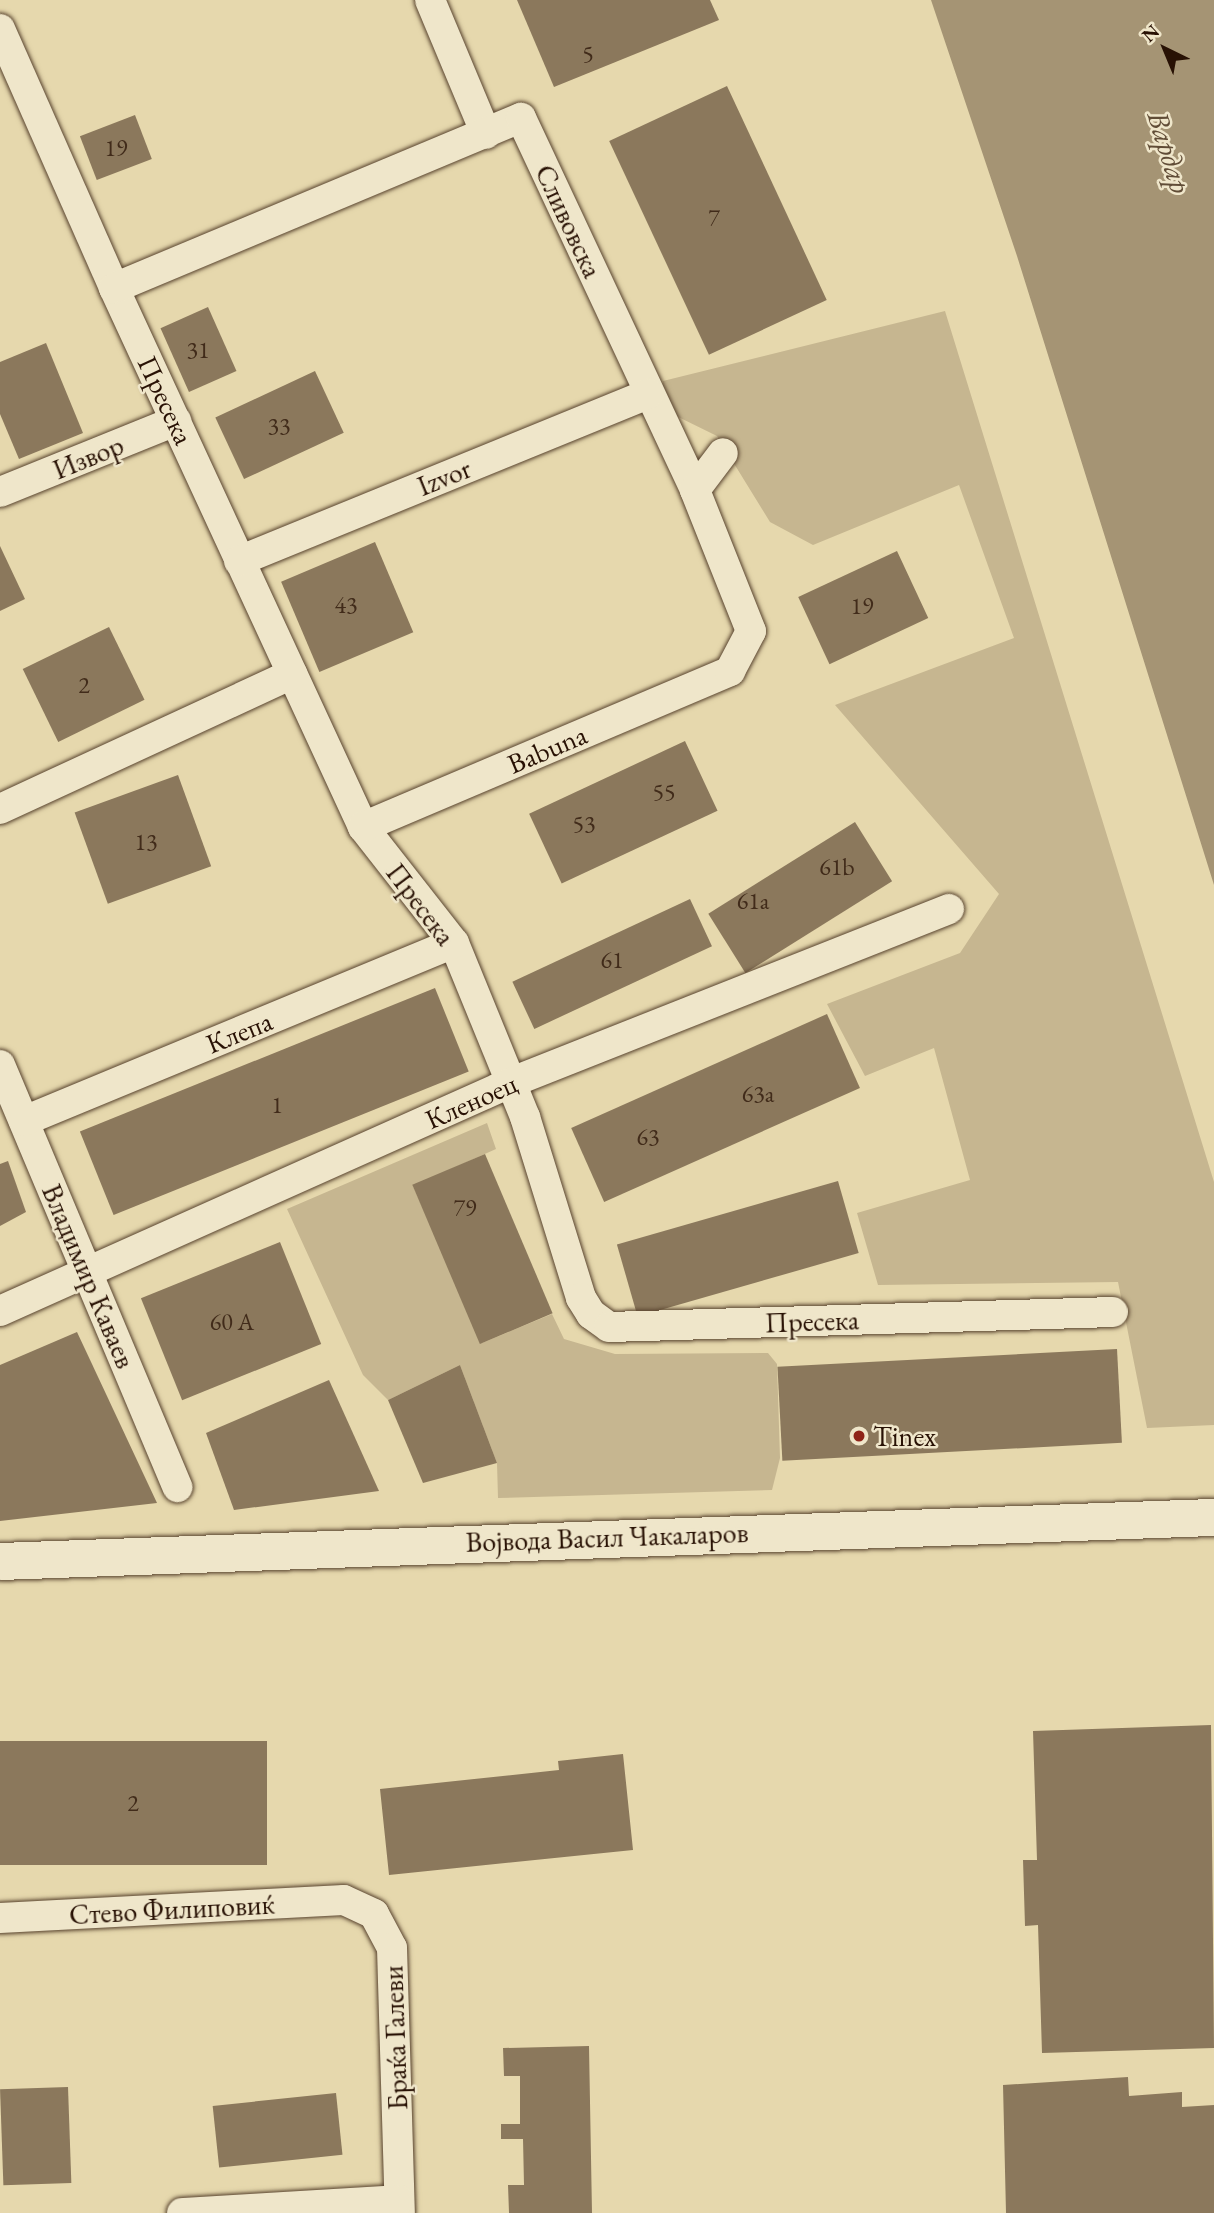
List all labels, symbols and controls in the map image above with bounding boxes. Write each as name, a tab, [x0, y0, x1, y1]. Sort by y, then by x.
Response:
north arrow	[1130, 14, 1200, 84]
text: N	[1136, 19, 1164, 48]
house number: 5	[582, 40, 594, 68]
water label: Вардар	[1139, 106, 1199, 198]
house number: 19	[104, 134, 128, 162]
street label: Сливовска	[528, 159, 610, 283]
house number: 7	[708, 204, 720, 232]
house number: 31	[186, 336, 210, 364]
street label: Пресека	[131, 350, 201, 450]
house number: 33	[267, 412, 291, 440]
street label: Извор	[48, 428, 128, 486]
street label: Izvor	[412, 451, 476, 503]
house number: 43	[334, 591, 358, 619]
house number: 19	[850, 592, 874, 620]
house number: 2	[78, 671, 90, 699]
street label: Babuna	[502, 717, 592, 781]
house number: 55	[652, 778, 676, 806]
house number: 53	[572, 810, 596, 838]
house number: 13	[134, 828, 158, 856]
house number: 61b	[819, 853, 855, 881]
street label: Пресека	[379, 856, 463, 952]
house number: 61a	[737, 887, 769, 915]
house number: 61	[600, 946, 624, 974]
street label: Клепа	[201, 1004, 277, 1060]
street label: Кленоец	[420, 1066, 522, 1136]
house number: 63а	[742, 1080, 774, 1108]
house number: 1	[271, 1091, 283, 1119]
house number: 63	[636, 1123, 660, 1151]
street label: Владимир Каваев	[35, 1179, 143, 1373]
house number: 79	[453, 1194, 477, 1222]
street label: Пресека	[764, 1303, 860, 1339]
house number: 60 A	[210, 1308, 254, 1336]
place label: Tinex	[873, 1419, 936, 1453]
marker: Tinex	[851, 1428, 867, 1444]
street label: Војвода Васил Чакаларов	[465, 1515, 749, 1559]
house number: 2	[127, 1789, 139, 1817]
street label: Стево Филиповиќ	[68, 1887, 276, 1931]
street label: Браќа Галеви	[376, 1965, 414, 2111]

